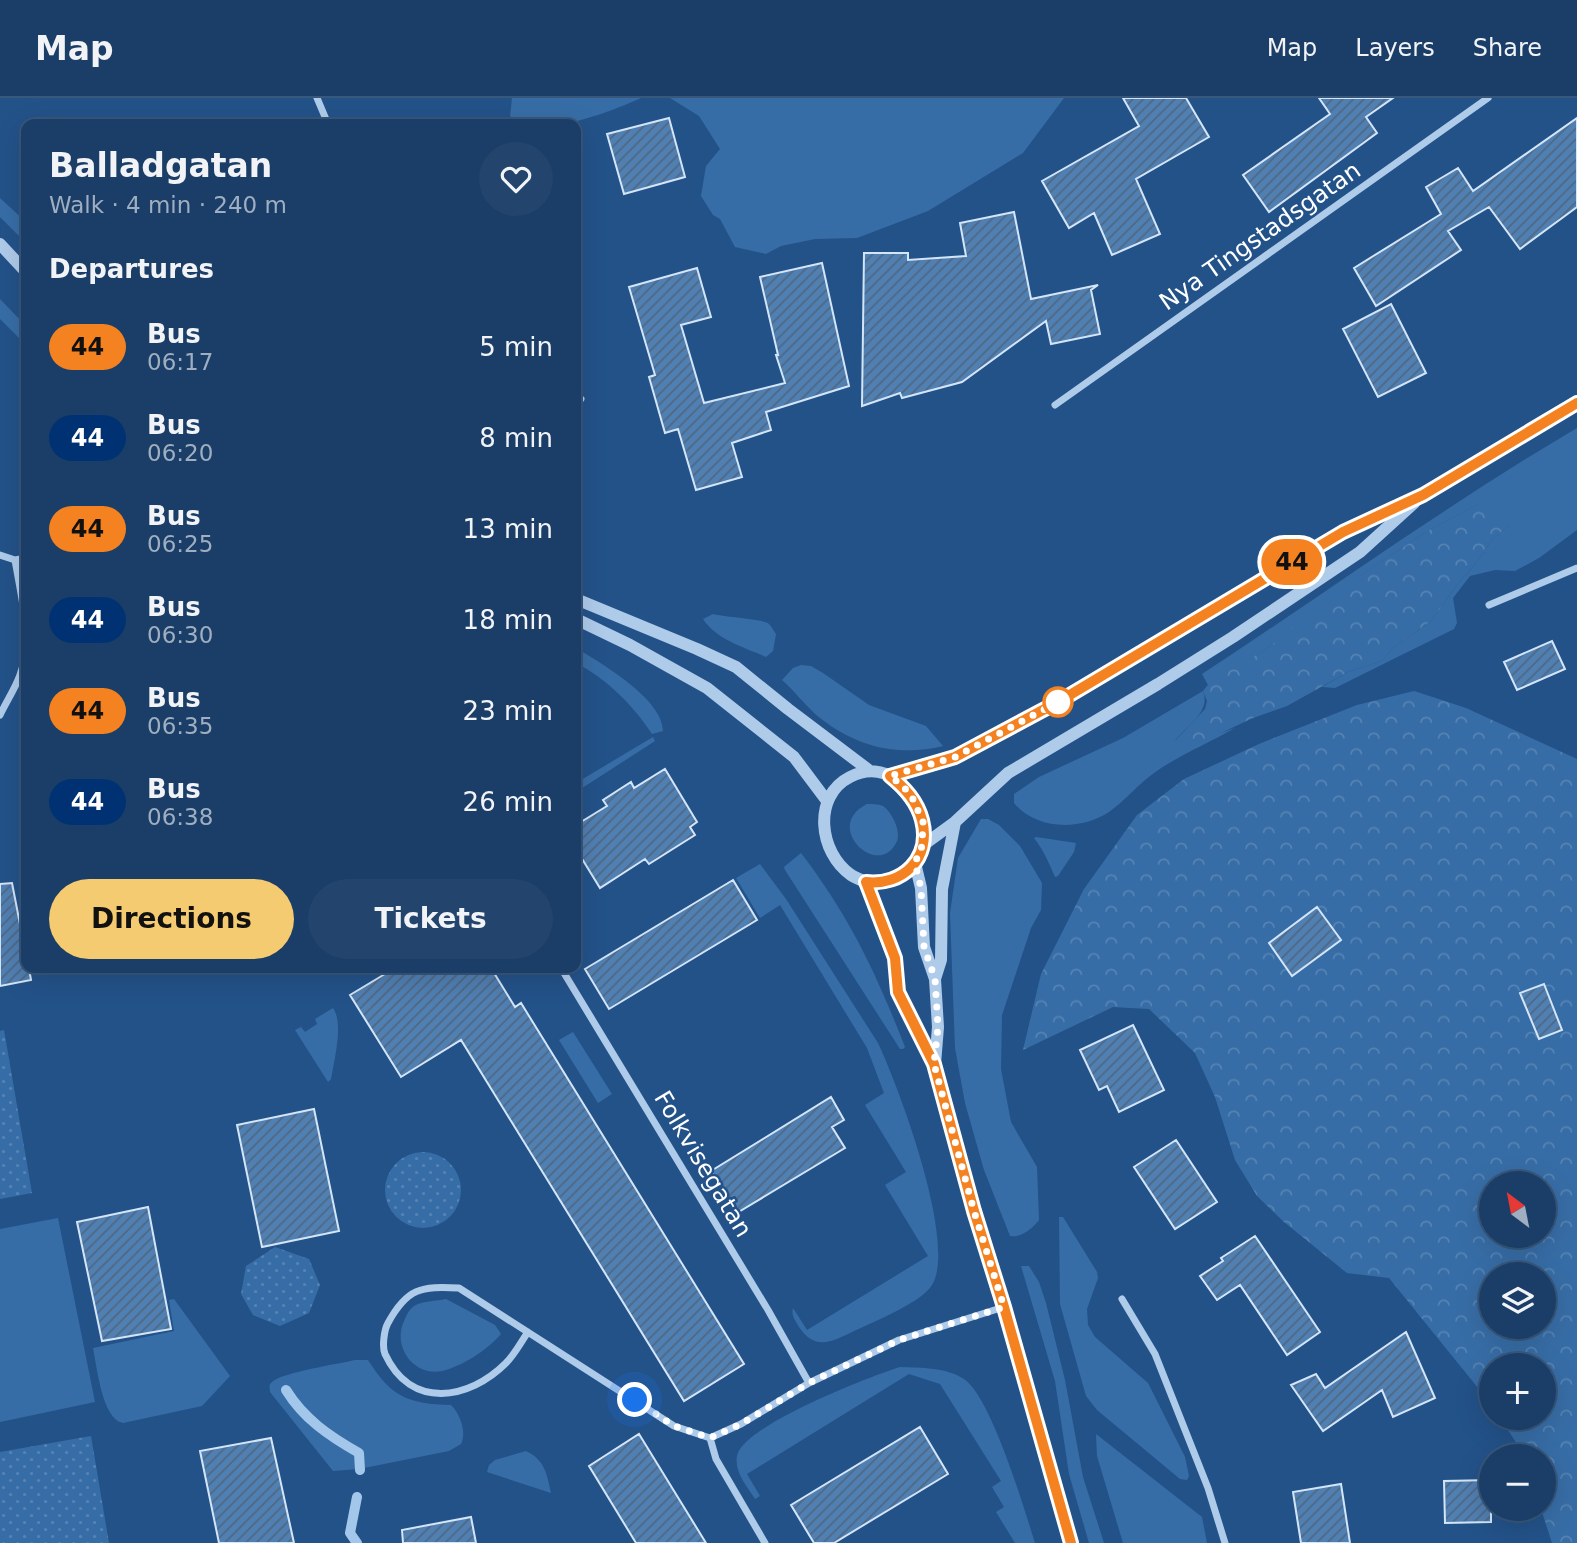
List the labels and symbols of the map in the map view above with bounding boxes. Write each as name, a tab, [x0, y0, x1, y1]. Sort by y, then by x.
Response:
street label: Nya Tingstadsgatan	[1154, 156, 1366, 316]
line badge: 44	[1260, 539, 1324, 585]
unlabelled marker	[1043, 687, 1073, 717]
street label: Folkvisegatan	[648, 1086, 758, 1242]
north arrow	[1479, 1171, 1556, 1248]
your location	[617, 1382, 652, 1417]

